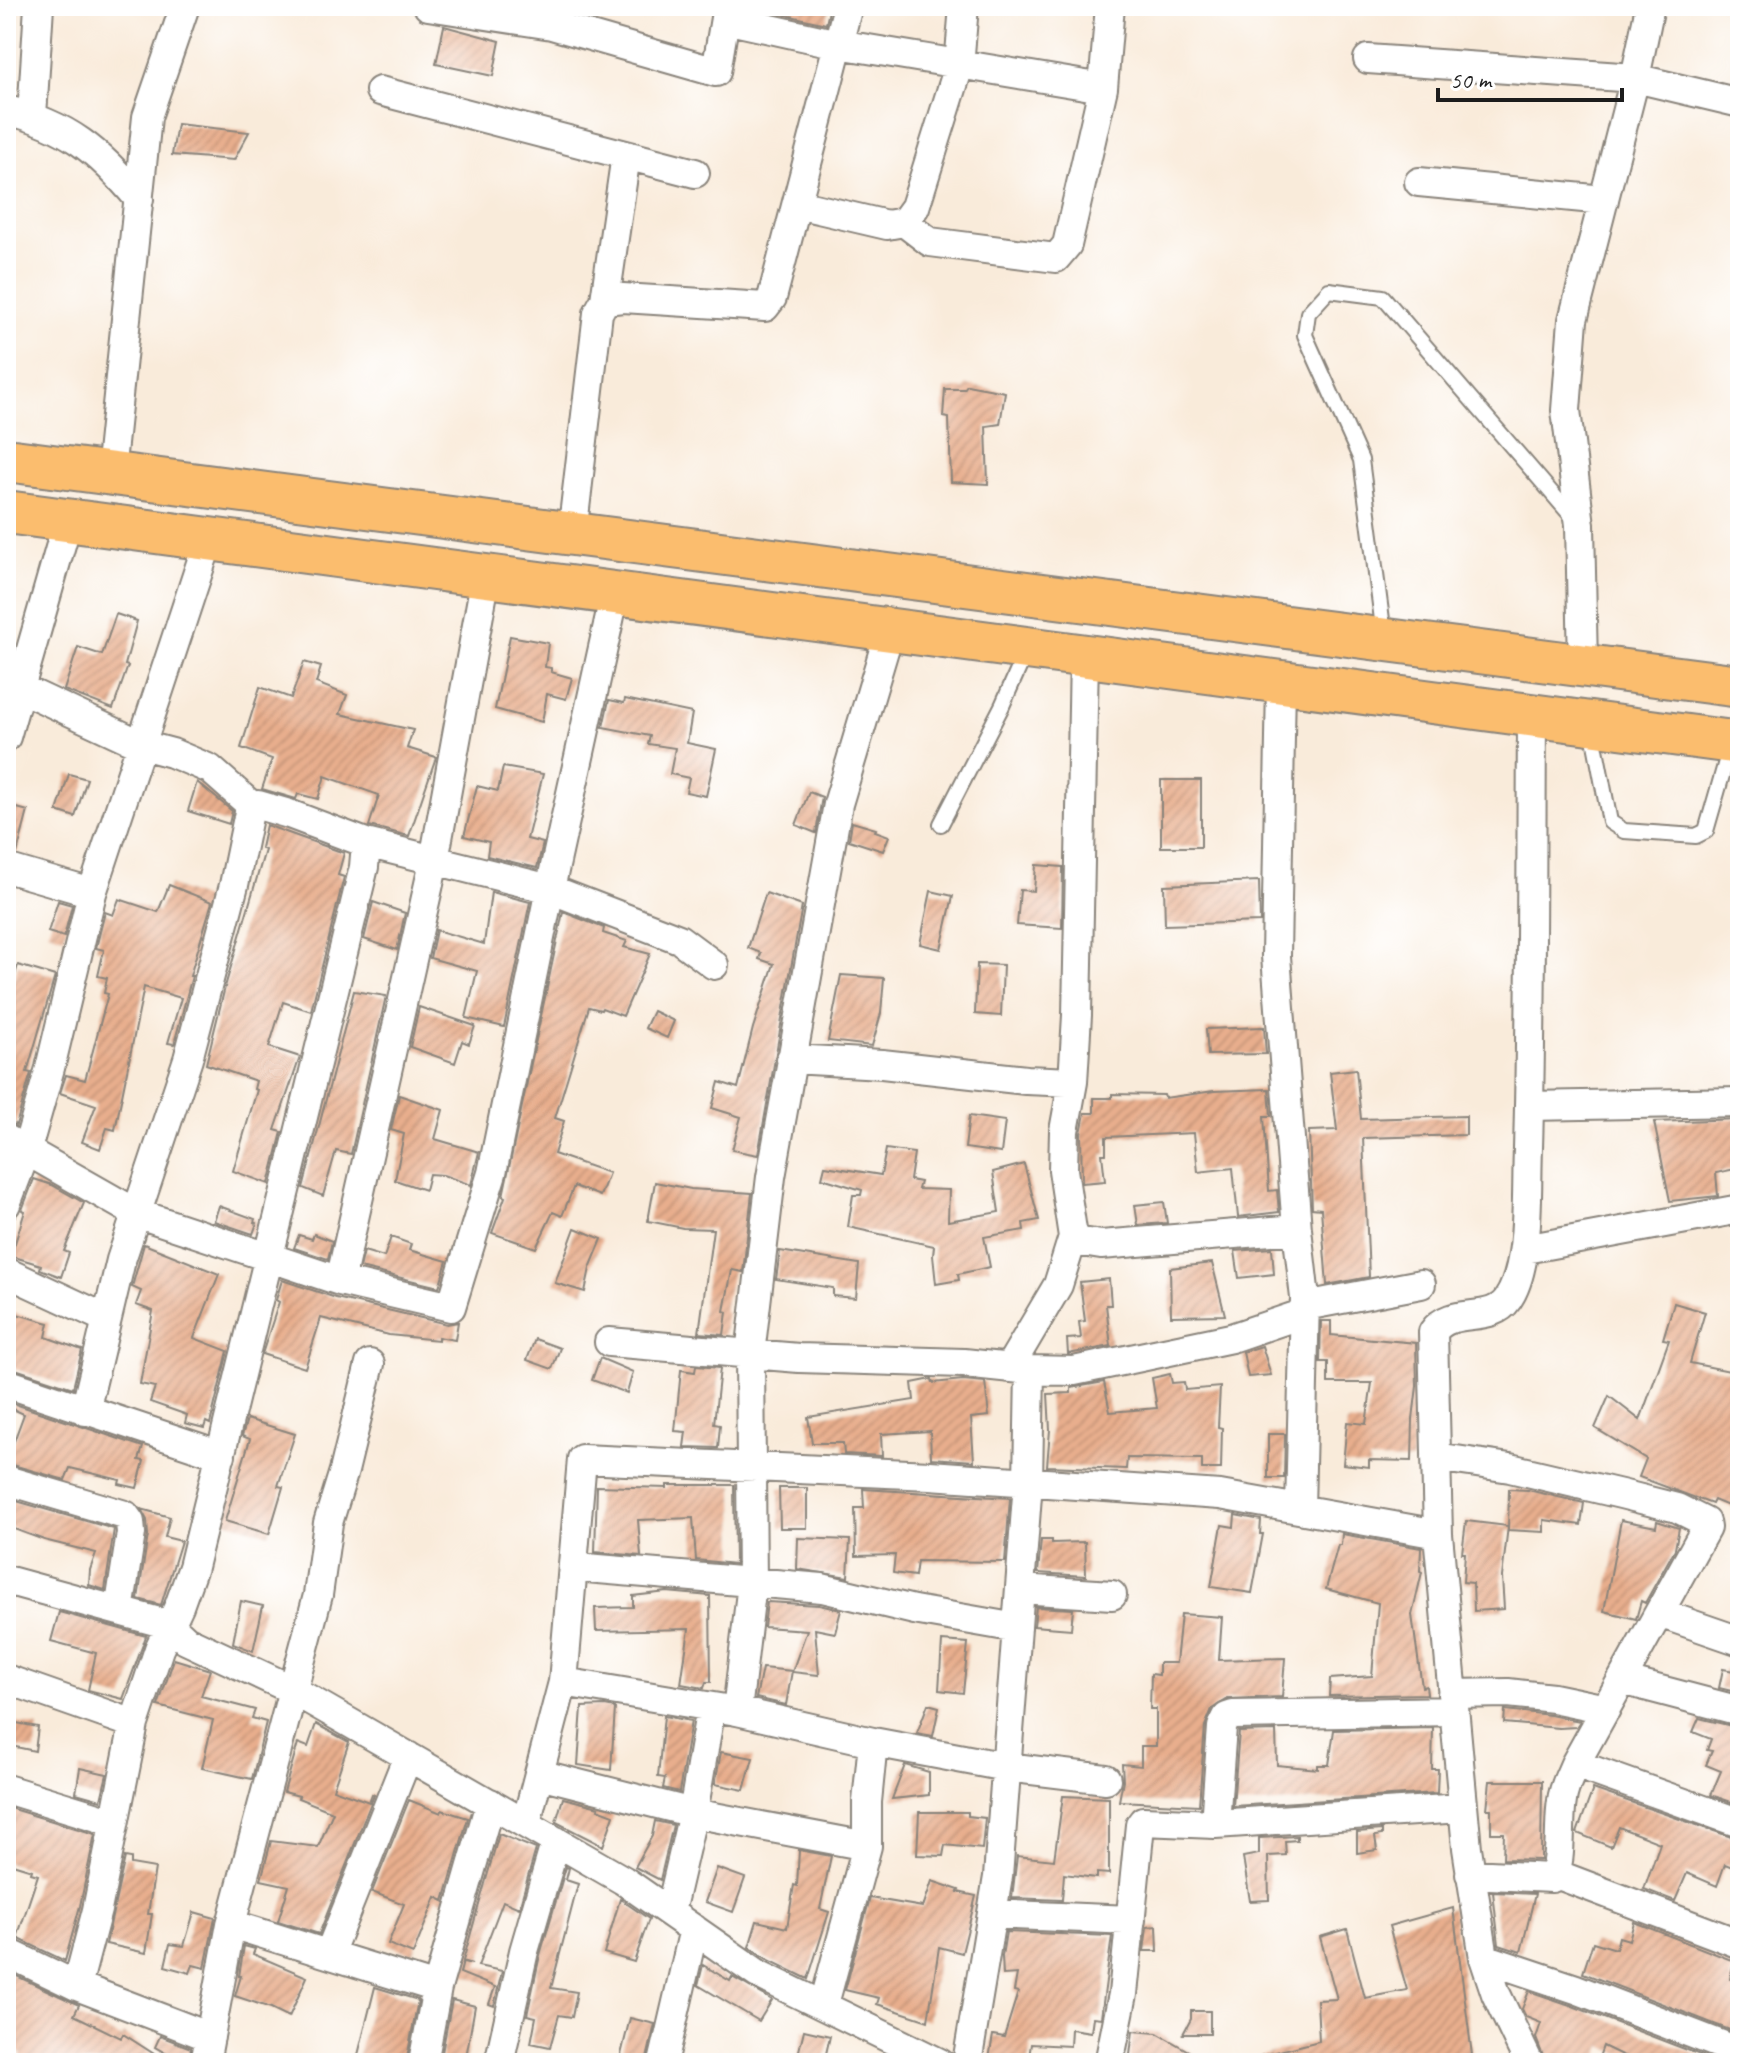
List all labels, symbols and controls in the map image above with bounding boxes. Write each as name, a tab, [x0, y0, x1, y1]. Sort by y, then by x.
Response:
scale bar	[1438, 52, 1622, 102]
text: 50 m	[1450, 65, 1493, 95]

